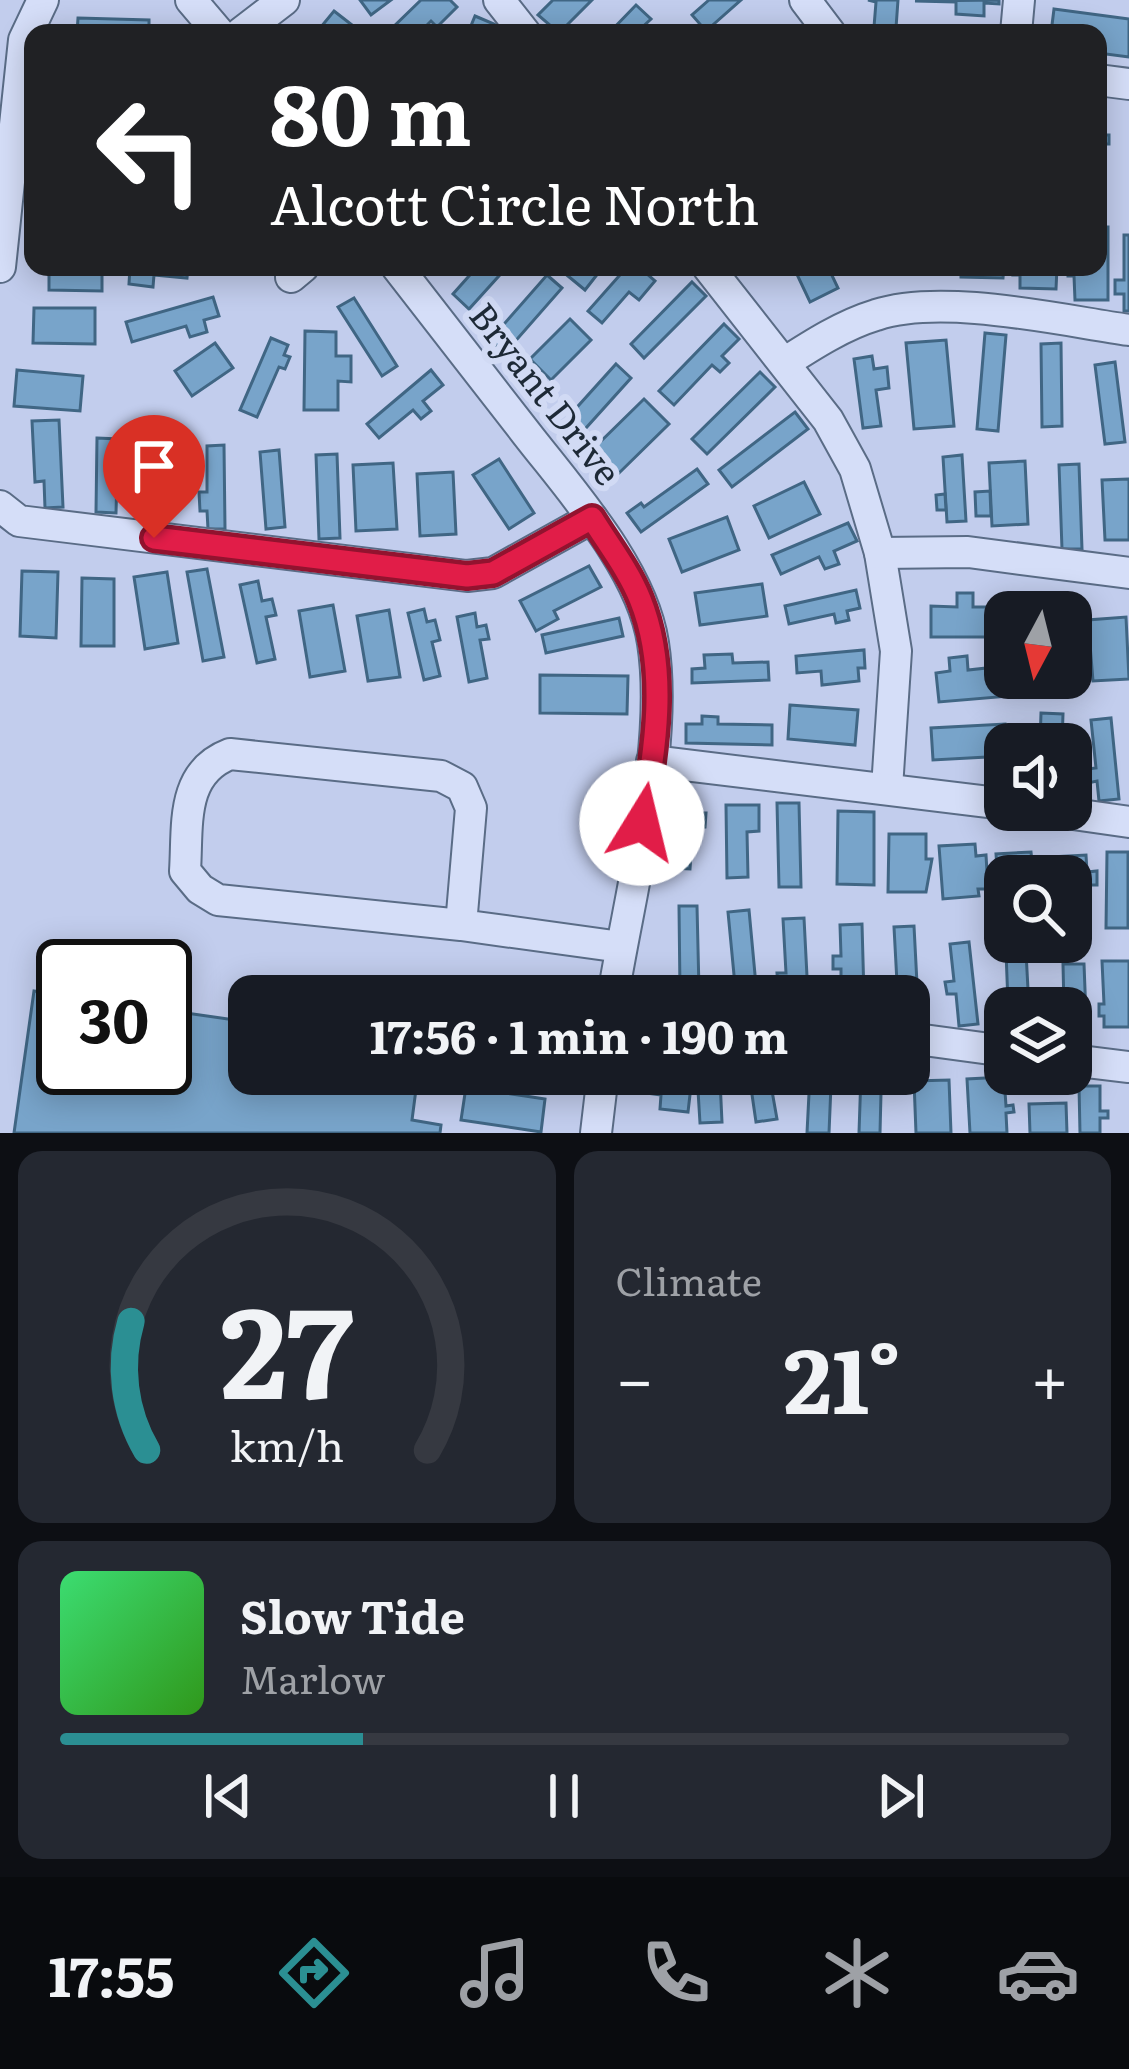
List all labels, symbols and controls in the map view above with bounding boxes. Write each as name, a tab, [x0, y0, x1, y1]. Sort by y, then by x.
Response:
text: 80 m	[270, 47, 472, 172]
icon: left	[72, 72, 228, 228]
text: Alcott Circle North	[270, 161, 759, 242]
street label: Bryant Drive	[459, 290, 635, 495]
pin	[103, 415, 205, 538]
icon: arrive	[121, 433, 187, 499]
north arrow	[984, 591, 1092, 699]
map controls	[984, 591, 1092, 1095]
button: sound	[984, 723, 1092, 831]
position arrow	[579, 760, 705, 886]
button: search	[984, 855, 1092, 963]
speed limit sign: 30	[36, 939, 192, 1095]
button: layers	[984, 987, 1092, 1095]
text: 17:56 · 1 min · 190 m	[370, 1001, 788, 1068]
text: Climate	[616, 1250, 762, 1308]
text: 27	[220, 1252, 354, 1437]
text: 21°	[784, 1308, 901, 1442]
text: −	[616, 1326, 654, 1424]
text: +	[1031, 1326, 1069, 1424]
text: km/h	[230, 1412, 344, 1475]
text: Slow Tide	[240, 1581, 465, 1648]
text: Marlow	[240, 1648, 385, 1706]
icon: previous	[195, 1763, 261, 1829]
icon: pause	[531, 1763, 597, 1829]
icon: next	[868, 1763, 934, 1829]
icon: directions	[272, 1931, 356, 2015]
icon: music	[453, 1931, 537, 2015]
icon: phone	[634, 1931, 718, 2015]
icon: climate	[815, 1931, 899, 2015]
icon: car	[996, 1931, 1080, 2015]
text: 17:55	[49, 1933, 174, 2014]

